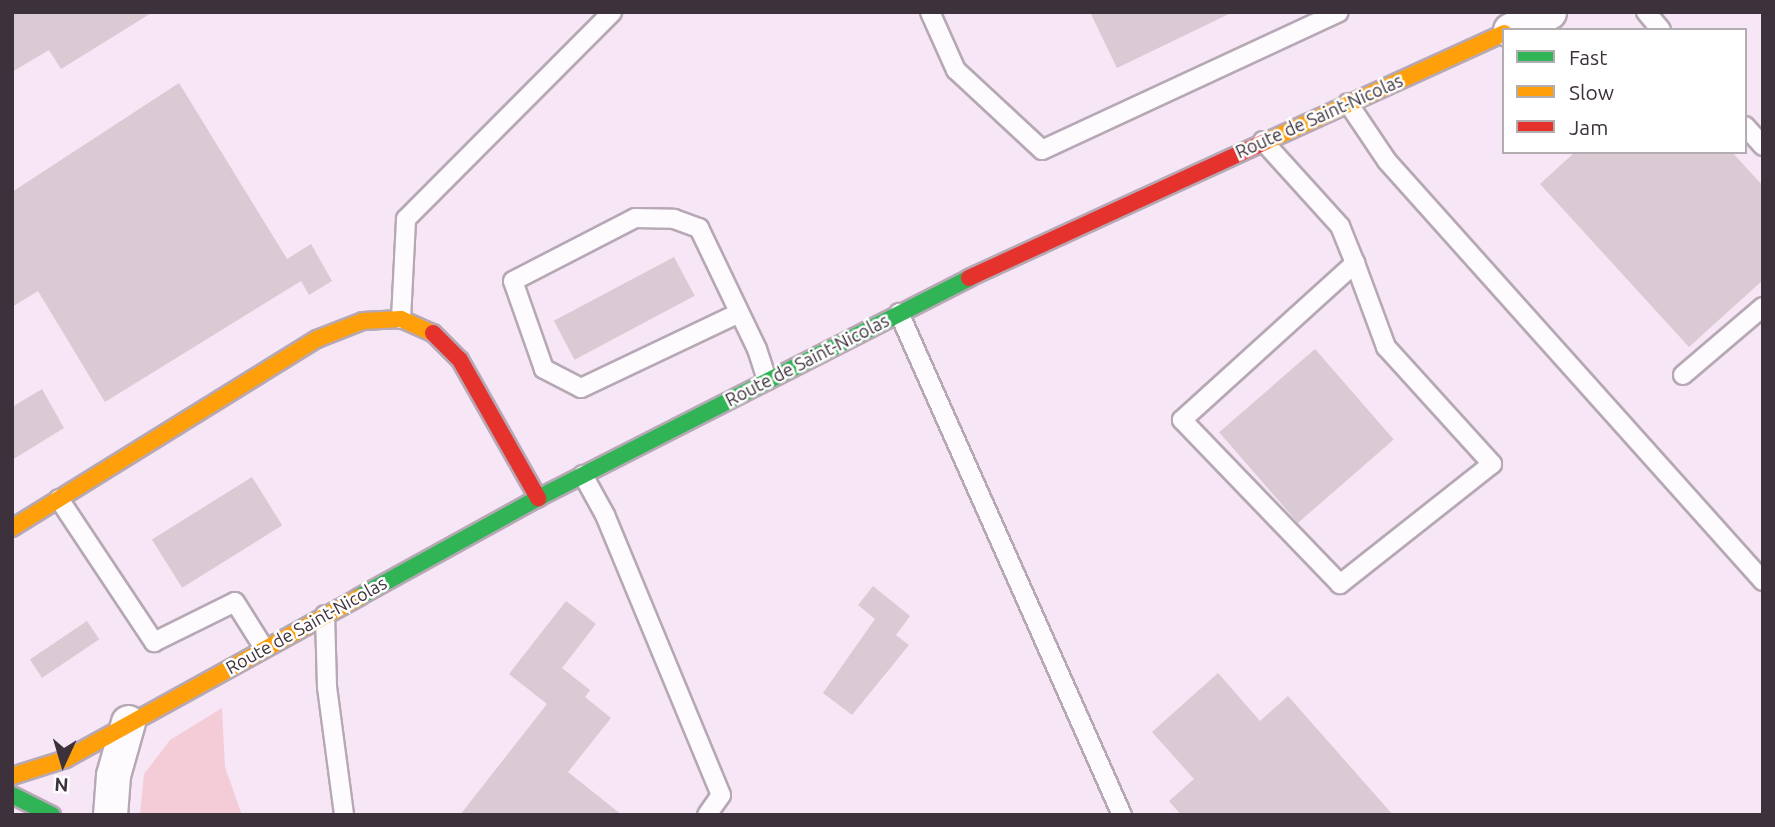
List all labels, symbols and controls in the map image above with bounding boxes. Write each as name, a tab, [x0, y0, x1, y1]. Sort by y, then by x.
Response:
legend	[1502, 28, 1747, 154]
text: Fast	[1569, 45, 1607, 69]
street label: Route de Saint-Nicolas	[1232, 69, 1406, 163]
text: Slow	[1569, 80, 1614, 104]
text: Jam	[1569, 115, 1608, 139]
street label: Route de Saint-Nicolas	[722, 309, 892, 411]
street label: Route de Saint-Nicolas	[222, 572, 390, 678]
north arrow	[28, 729, 98, 799]
text: N	[54, 773, 69, 796]

